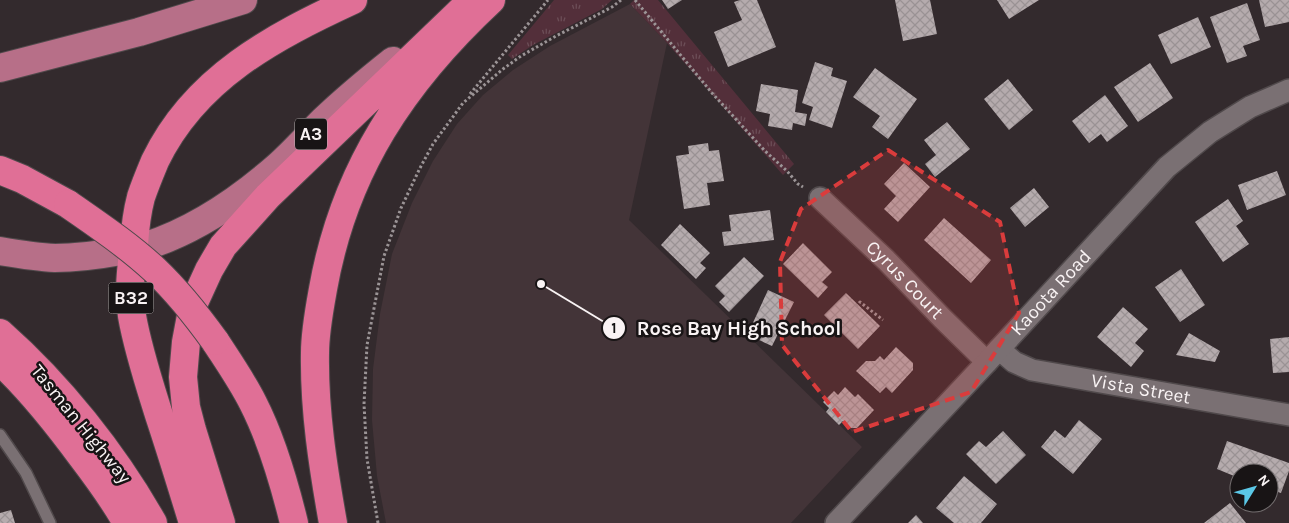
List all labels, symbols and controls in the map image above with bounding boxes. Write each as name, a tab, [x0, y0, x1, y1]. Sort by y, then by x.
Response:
road number: A3	[295, 118, 327, 150]
street label: Cyrus Court	[862, 236, 948, 324]
street label: Kaoota Road	[1006, 245, 1096, 340]
road number: B32	[108, 282, 154, 314]
callout: Rose Bay High School	[602, 310, 851, 345]
text: Rose Bay High School	[637, 317, 841, 340]
text: 1	[611, 319, 617, 337]
street label: Tasman Highway	[26, 360, 136, 488]
street label: Vista Street	[1089, 370, 1192, 409]
north arrow	[1229, 463, 1279, 513]
text: N	[1254, 471, 1274, 490]

